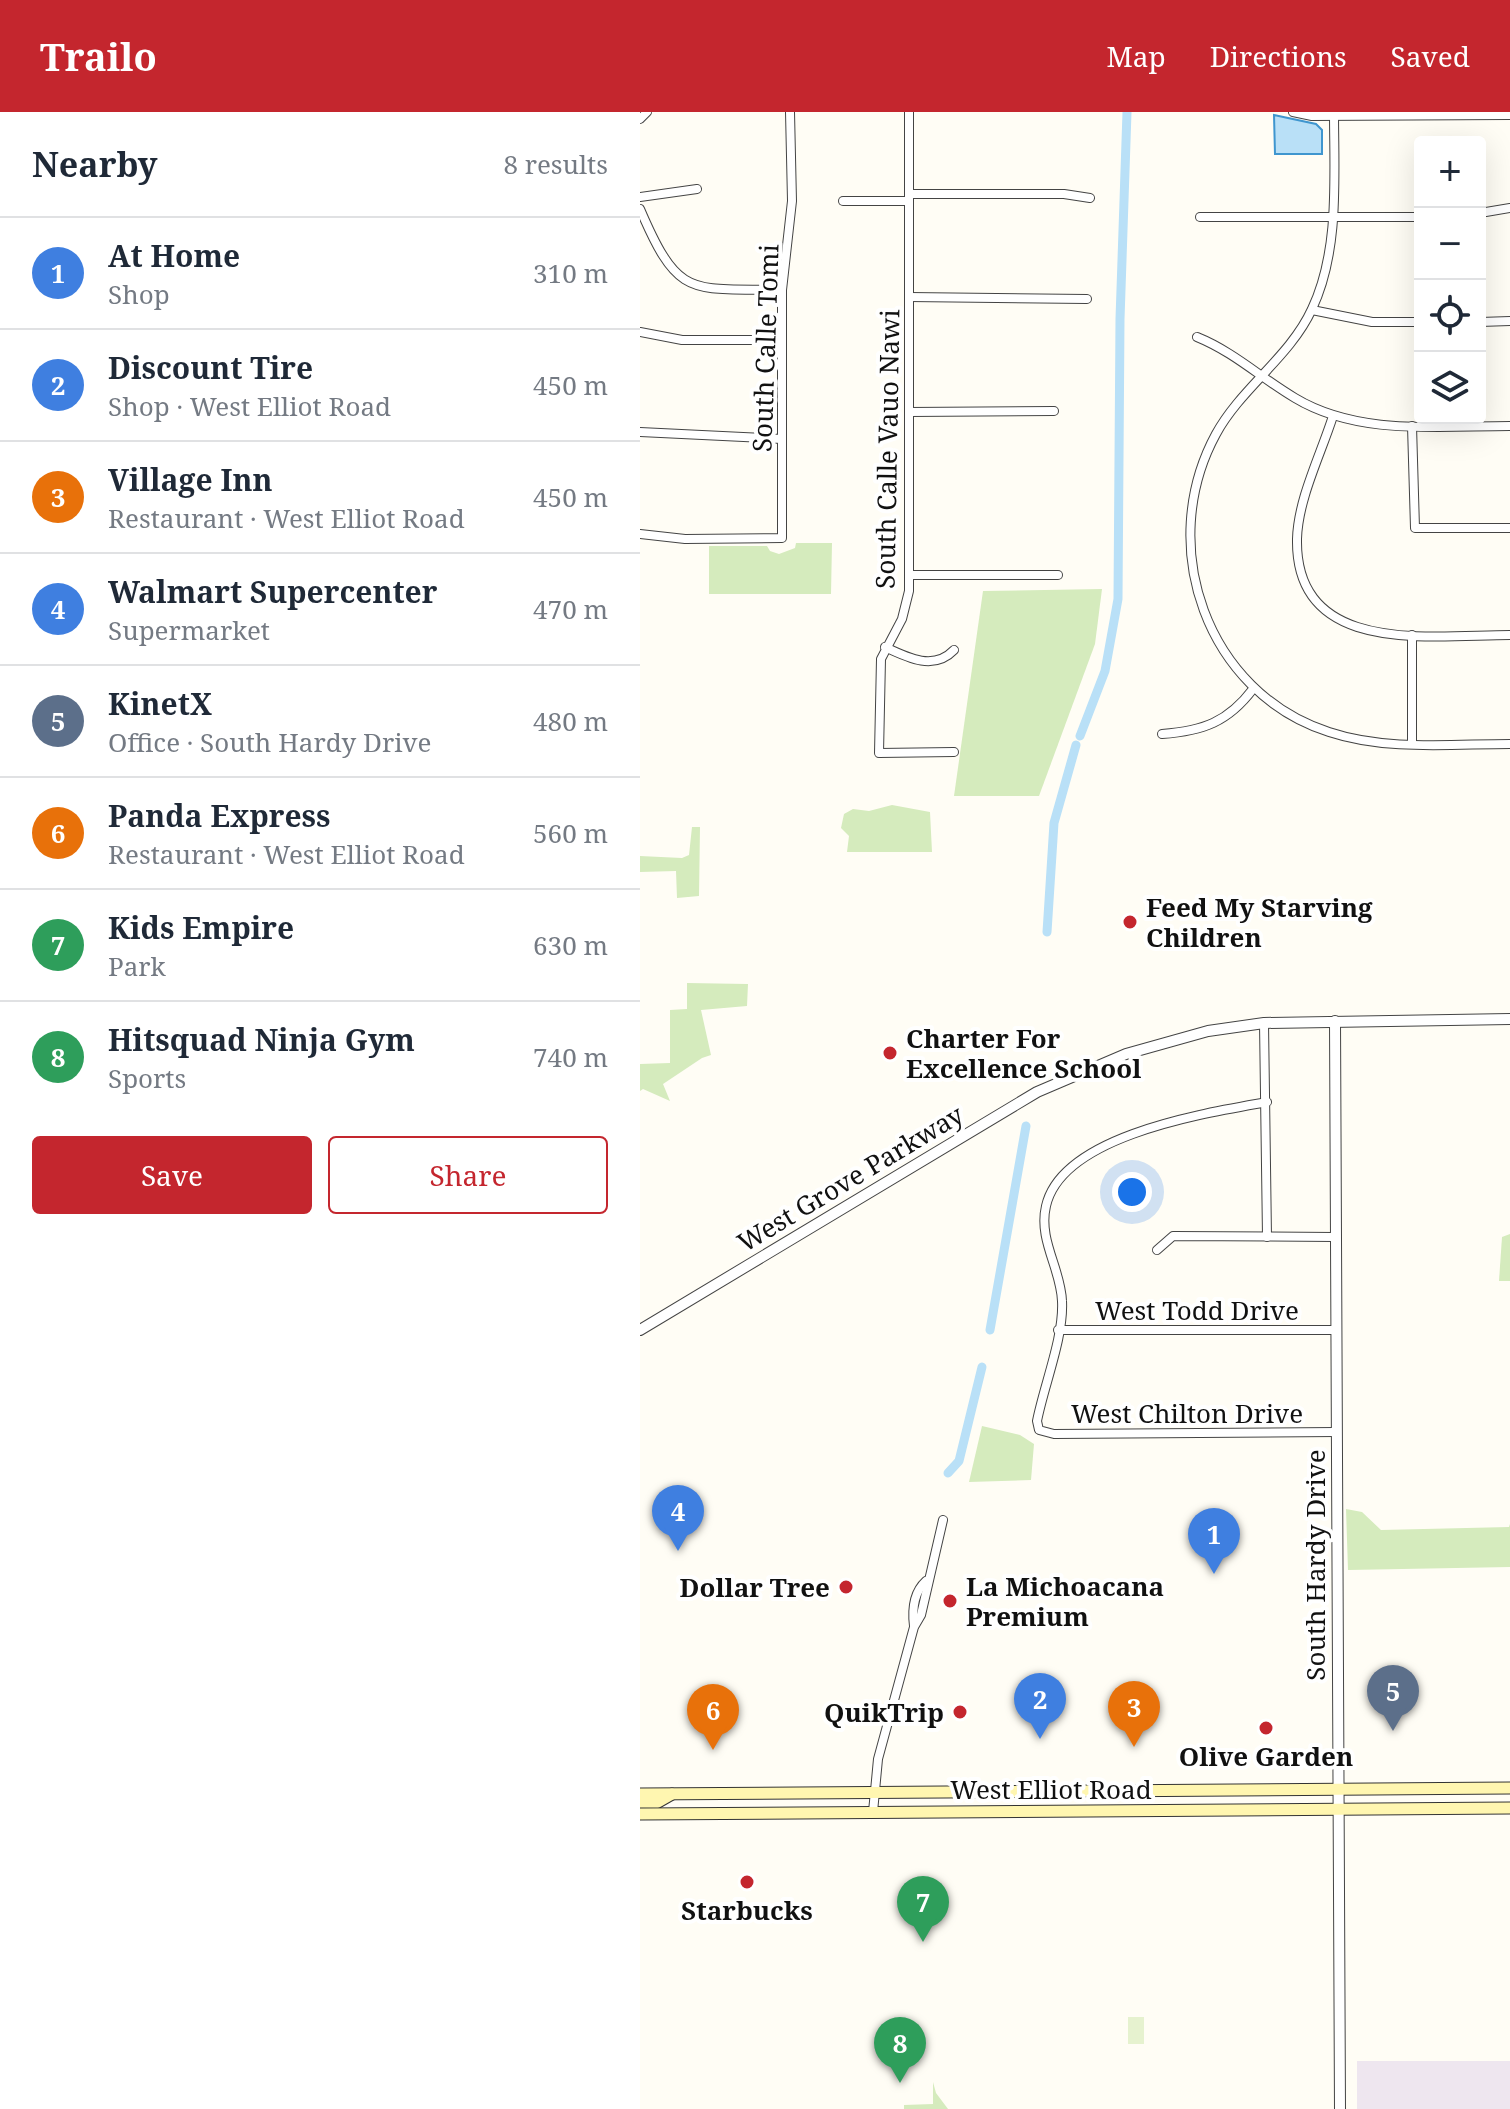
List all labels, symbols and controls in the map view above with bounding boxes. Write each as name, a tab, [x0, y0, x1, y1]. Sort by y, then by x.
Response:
text: Trailo	[40, 30, 157, 82]
text: Map	[1106, 37, 1166, 75]
text: Directions	[1210, 37, 1347, 75]
text: Saved	[1391, 37, 1470, 75]
map controls	[1414, 136, 1486, 424]
button: +	[1414, 136, 1486, 208]
text: Nearby	[32, 141, 158, 187]
text: 8 results	[503, 146, 608, 182]
button: −	[1414, 208, 1486, 280]
text: At Home	[108, 235, 240, 276]
street label: South Calle Tomi	[743, 243, 787, 453]
text: 1	[51, 255, 65, 291]
text: 310 m	[533, 255, 608, 291]
text: Shop	[108, 276, 170, 312]
button: locate	[1414, 280, 1486, 352]
street label: South Calle Vauo Nawi	[867, 309, 907, 589]
text: Discount Tire	[108, 347, 313, 388]
button: layers	[1414, 352, 1486, 424]
text: 2	[51, 367, 65, 403]
text: 450 m	[533, 367, 608, 403]
text: Shop · West Elliot Road	[108, 388, 391, 424]
text: Village Inn	[108, 459, 272, 500]
text: 3	[51, 479, 65, 515]
text: 450 m	[533, 479, 608, 515]
text: Restaurant · West Elliot Road	[108, 500, 465, 536]
text: Walmart Supercenter	[108, 571, 437, 612]
text: 4	[51, 591, 65, 627]
text: 470 m	[533, 591, 608, 627]
text: Supermarket	[108, 612, 270, 648]
text: KinetX	[108, 683, 212, 724]
text: 5	[51, 703, 65, 739]
text: 480 m	[533, 703, 608, 739]
text: Office · South Hardy Drive	[108, 724, 432, 760]
text: Panda Express	[108, 795, 330, 836]
text: 6	[51, 815, 65, 851]
text: 560 m	[533, 815, 608, 851]
text: Restaurant · West Elliot Road	[108, 836, 465, 872]
place label: Feed My Starving Children	[1146, 889, 1373, 955]
text: Kids Empire	[108, 907, 294, 948]
marker: Feed My Starving Children	[1121, 913, 1139, 931]
text: 7	[51, 927, 65, 963]
text: 630 m	[533, 927, 608, 963]
text: Park	[108, 948, 166, 984]
text: Hitsquad Ninja Gym	[108, 1019, 415, 1060]
place label: Charter For Excellence School	[906, 1020, 1141, 1086]
text: 8	[51, 1039, 65, 1075]
text: 740 m	[533, 1039, 608, 1075]
marker: Charter For Excellence School	[881, 1044, 899, 1062]
text: Sports	[108, 1060, 186, 1096]
street label: West Grove Parkway	[730, 1096, 970, 1260]
button: Save	[32, 1136, 312, 1214]
button: Share	[328, 1136, 608, 1214]
your location	[1112, 1172, 1152, 1212]
street label: West Todd Drive	[1095, 1292, 1299, 1328]
street label: West Chilton Drive	[1071, 1395, 1303, 1431]
street label: South Hardy Drive	[1297, 1449, 1333, 1681]
pin: 4	[652, 1485, 704, 1551]
pin: 1	[1188, 1508, 1240, 1574]
place label: La Michoacana Premium	[966, 1568, 1164, 1634]
place label: Dollar Tree	[680, 1569, 830, 1605]
marker: Dollar Tree	[837, 1578, 855, 1596]
marker: La Michoacana Premium	[941, 1592, 959, 1610]
pin: 5	[1367, 1665, 1419, 1731]
pin: 2	[1014, 1673, 1066, 1739]
pin: 3	[1108, 1681, 1160, 1747]
pin: 6	[687, 1684, 739, 1750]
place label: QuikTrip	[824, 1694, 944, 1730]
marker: QuikTrip	[951, 1703, 969, 1721]
marker: Olive Garden	[1257, 1719, 1275, 1737]
place label: Olive Garden	[1179, 1738, 1353, 1774]
street label: West Elliot Road	[950, 1771, 1152, 1807]
marker: Starbucks	[738, 1873, 756, 1891]
pin: 7	[897, 1876, 949, 1942]
place label: Starbucks	[681, 1892, 813, 1928]
pin: 8	[874, 2017, 926, 2083]

